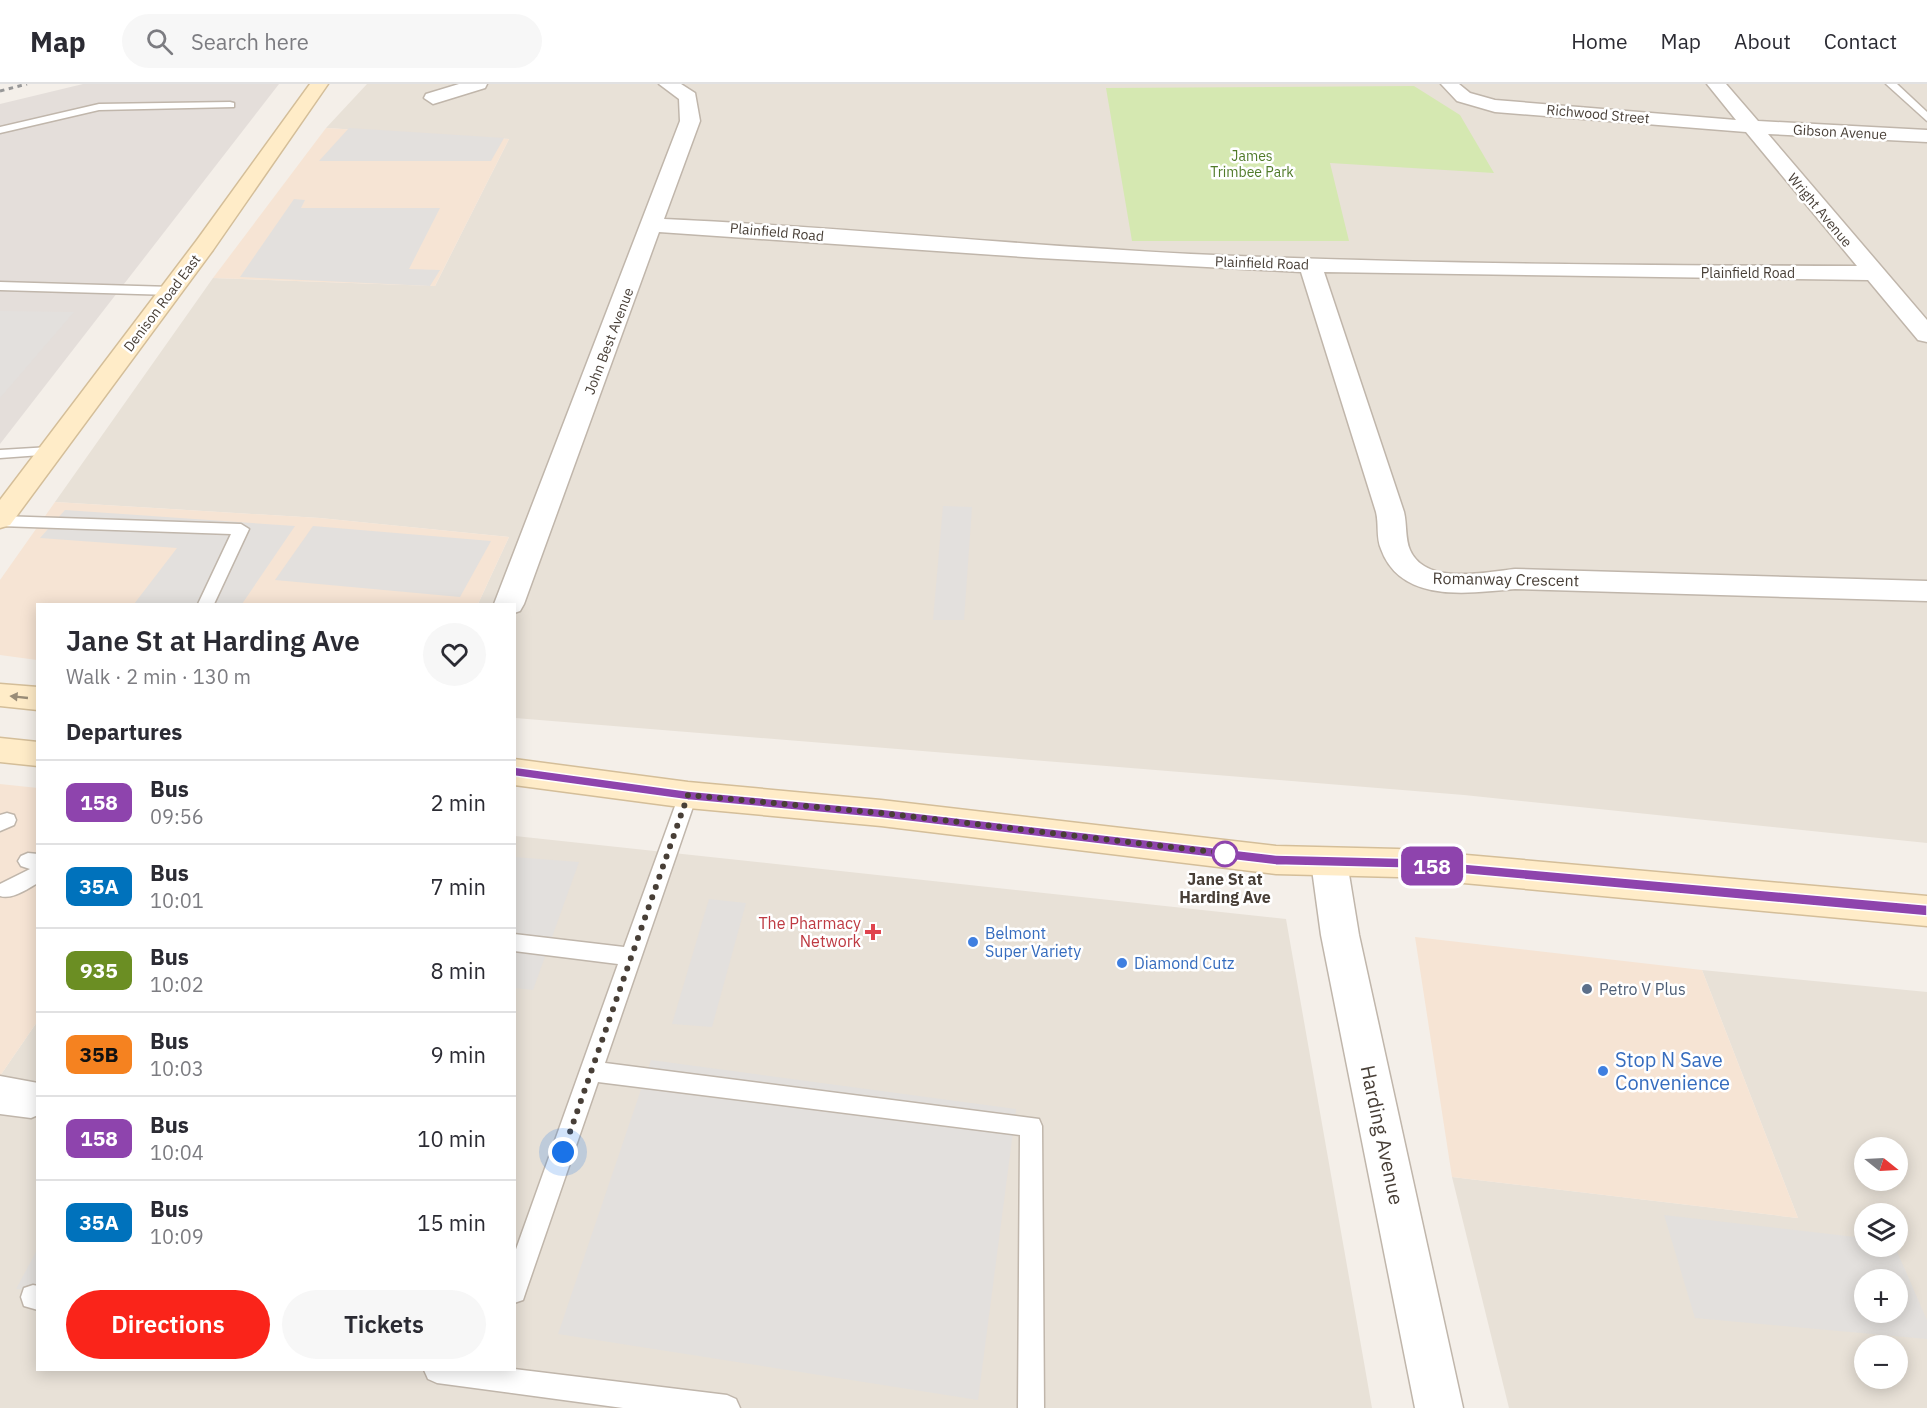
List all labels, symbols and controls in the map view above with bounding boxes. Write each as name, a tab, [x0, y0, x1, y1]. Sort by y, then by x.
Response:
search box	[122, 14, 542, 68]
text: Map	[30, 23, 86, 60]
icon: search	[143, 25, 176, 58]
text: Search here	[191, 27, 309, 56]
text: Home	[1571, 27, 1628, 55]
text: Map	[1661, 27, 1701, 55]
text: About	[1734, 27, 1791, 55]
text: Contact	[1824, 27, 1897, 55]
street label: Richwood Street	[1546, 101, 1650, 127]
street label: Gibson Avenue	[1793, 121, 1888, 143]
park label: James Trimbee Park	[1210, 147, 1294, 181]
street label: Wright Avenue	[1784, 169, 1856, 251]
street label: Plainfield Road	[729, 219, 825, 245]
street label: Denison Road East	[120, 251, 205, 355]
street label: Plainfield Road	[1215, 252, 1309, 274]
street label: Plainfield Road	[1701, 264, 1795, 282]
street label: John Best Avenue	[580, 285, 638, 397]
street label: Romanway Crescent	[1433, 568, 1579, 590]
text: Jane St at Harding Ave	[66, 622, 360, 659]
button: heart	[423, 623, 486, 686]
text: Walk · 2 min · 130 m	[66, 663, 251, 690]
one-way arrow	[9, 692, 28, 702]
text: Departures	[66, 717, 182, 746]
text: Bus	[150, 774, 189, 803]
text: 158	[80, 788, 118, 816]
text: 2 min	[430, 788, 486, 817]
text: 09:56	[150, 803, 204, 830]
marker: Jane St at Harding Ave	[1212, 841, 1238, 867]
line badge: 158	[1398, 846, 1466, 886]
text: 158	[1413, 852, 1451, 880]
text: Bus	[150, 858, 189, 887]
place label: Jane St at Harding Ave	[1179, 869, 1271, 907]
text: 35A	[79, 872, 119, 900]
text: 7 min	[430, 872, 486, 901]
text: 10:01	[150, 887, 204, 914]
place label: The Pharmacy Network	[758, 913, 862, 951]
place label: Belmont Super Variety	[985, 923, 1081, 961]
marker: The Pharmacy Network	[866, 925, 880, 939]
marker: Belmont Super Variety	[966, 935, 980, 949]
text: Bus	[150, 942, 189, 971]
place label: Diamond Cutz	[1134, 953, 1234, 973]
text: 935	[80, 956, 118, 984]
text: 8 min	[430, 956, 486, 985]
marker: Diamond Cutz	[1115, 956, 1129, 970]
text: 10:02	[150, 971, 204, 998]
place label: Petro V Plus	[1599, 979, 1686, 999]
marker: Petro V Plus	[1580, 982, 1594, 996]
text: Bus	[150, 1026, 189, 1055]
text: 35B	[79, 1040, 119, 1068]
text: 9 min	[430, 1040, 486, 1069]
place label: Stop N Save Convenience	[1615, 1046, 1730, 1096]
text: 10:03	[150, 1055, 204, 1082]
street label: Harding Avenue	[1355, 1063, 1410, 1207]
marker: Stop N Save Convenience	[1596, 1064, 1610, 1078]
text: Bus	[150, 1110, 189, 1139]
text: 158	[80, 1124, 118, 1152]
text: 10 min	[417, 1124, 486, 1153]
your location	[548, 1137, 578, 1167]
north arrow	[1854, 1137, 1908, 1191]
map controls	[1854, 1137, 1908, 1389]
text: 10:04	[150, 1139, 204, 1166]
text: Bus	[150, 1194, 189, 1223]
button: layers	[1854, 1203, 1908, 1257]
text: 35A	[79, 1208, 119, 1236]
text: 15 min	[417, 1208, 486, 1237]
text: 10:09	[150, 1223, 204, 1250]
button: +	[1854, 1269, 1908, 1323]
button: Directions	[66, 1290, 270, 1359]
button: Tickets	[282, 1290, 486, 1359]
button: −	[1854, 1335, 1908, 1389]

